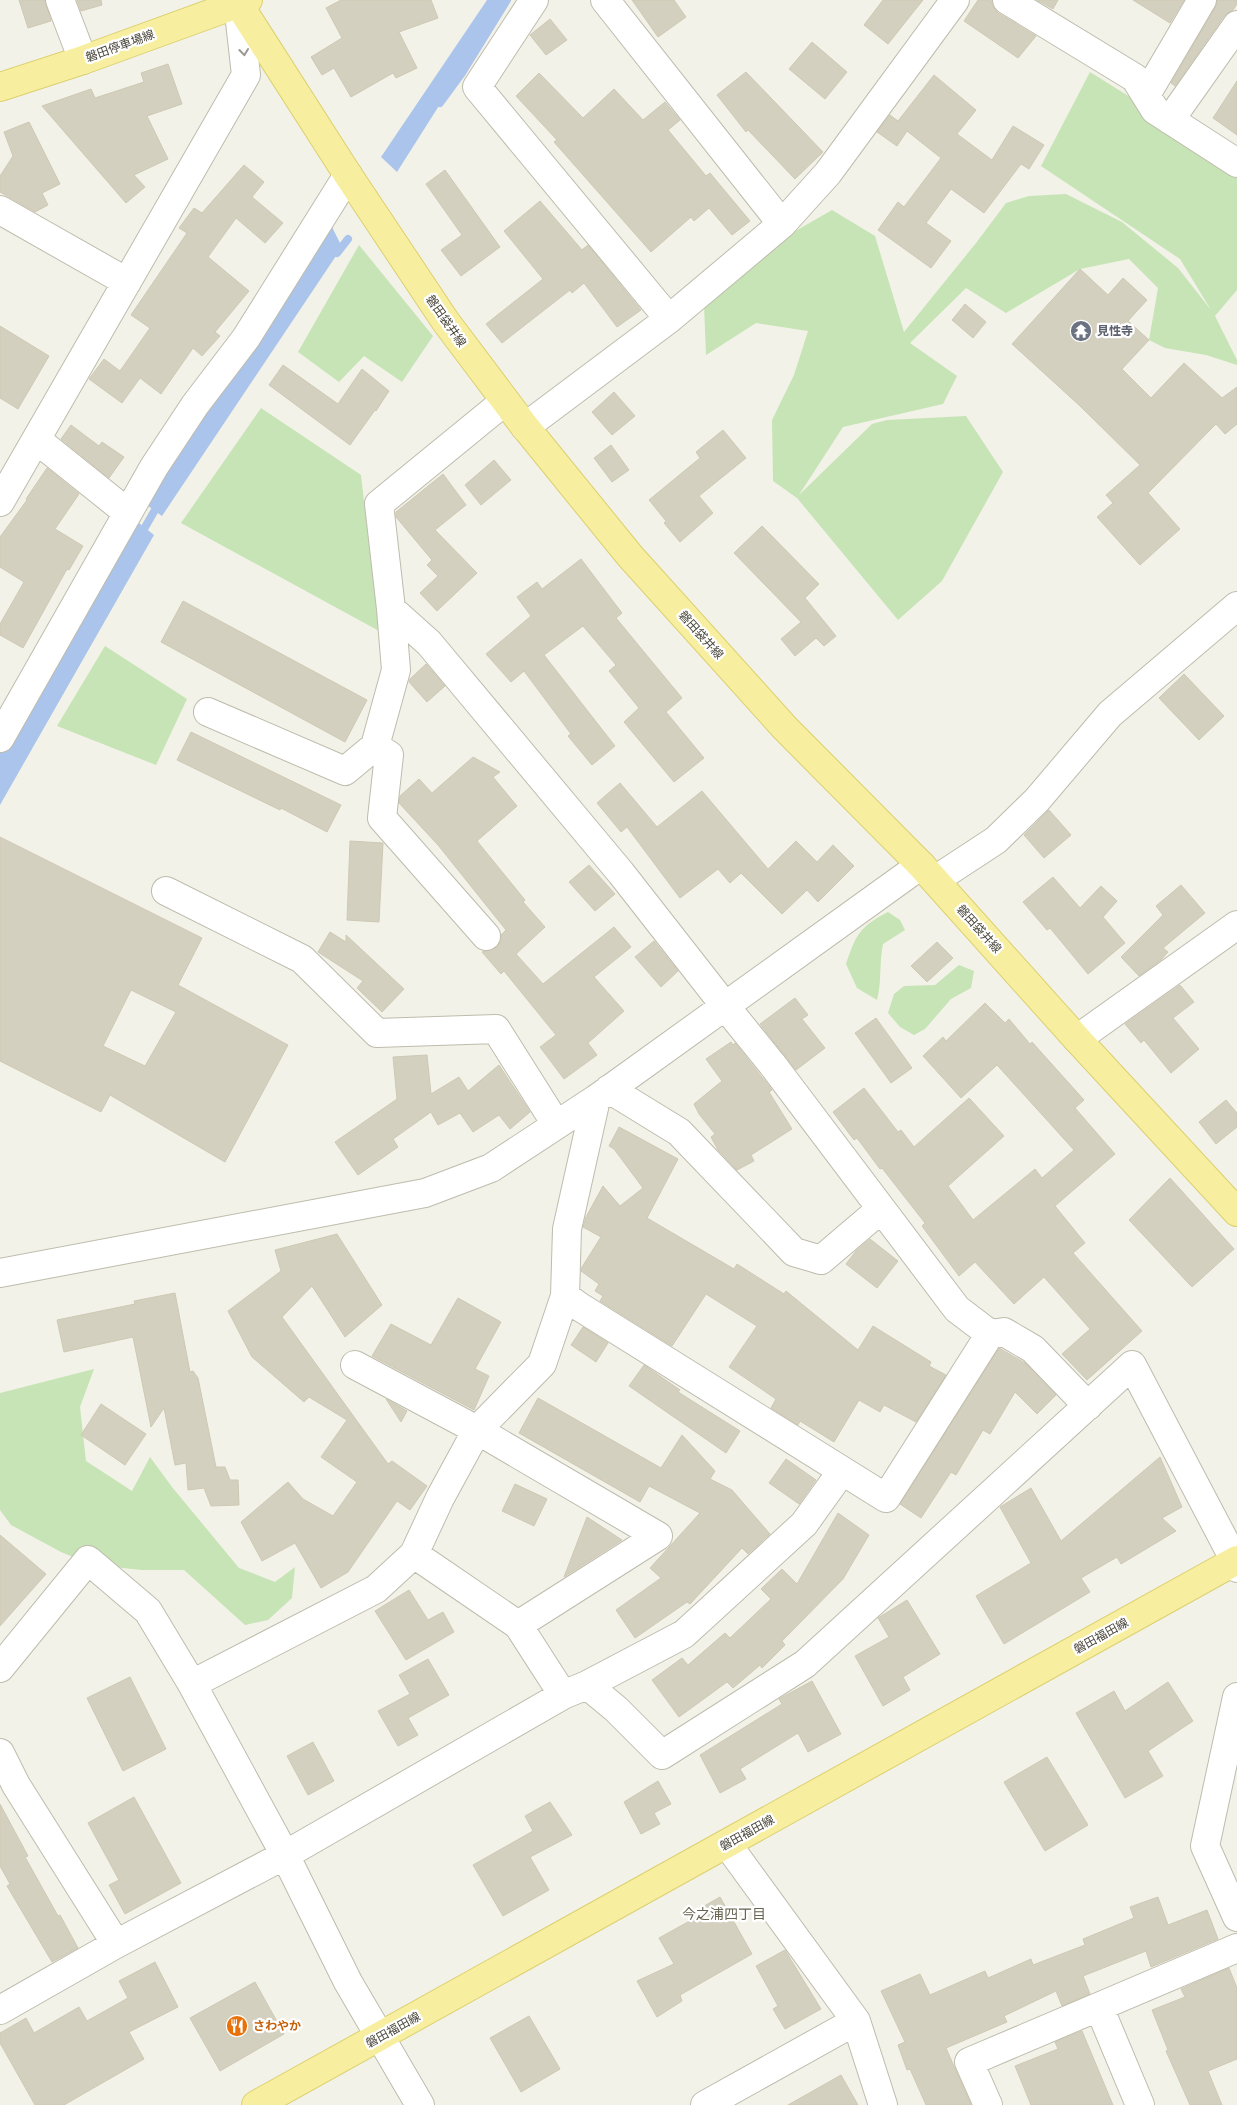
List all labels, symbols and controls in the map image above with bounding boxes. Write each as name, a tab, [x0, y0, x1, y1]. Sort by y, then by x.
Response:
street label: 磐田停車場線	[83, 26, 157, 66]
one-way arrow	[238, 48, 249, 56]
street label: 磐田袋井線	[422, 292, 470, 350]
temple icon: 見性寺	[1069, 319, 1093, 343]
place label: 見性寺	[1097, 323, 1133, 339]
street label: 磐田袋井線	[675, 607, 727, 663]
street label: 磐田袋井線	[953, 901, 1005, 957]
street label: 磐田福田線	[1071, 1614, 1131, 1658]
street label: 磐田福田線	[717, 1811, 777, 1855]
district label: 今之浦四丁目	[682, 1905, 766, 1923]
street label: 磐田福田線	[363, 2008, 423, 2052]
restaurant icon: さわやか	[225, 2014, 249, 2038]
place label: さわやか	[253, 2018, 301, 2034]

